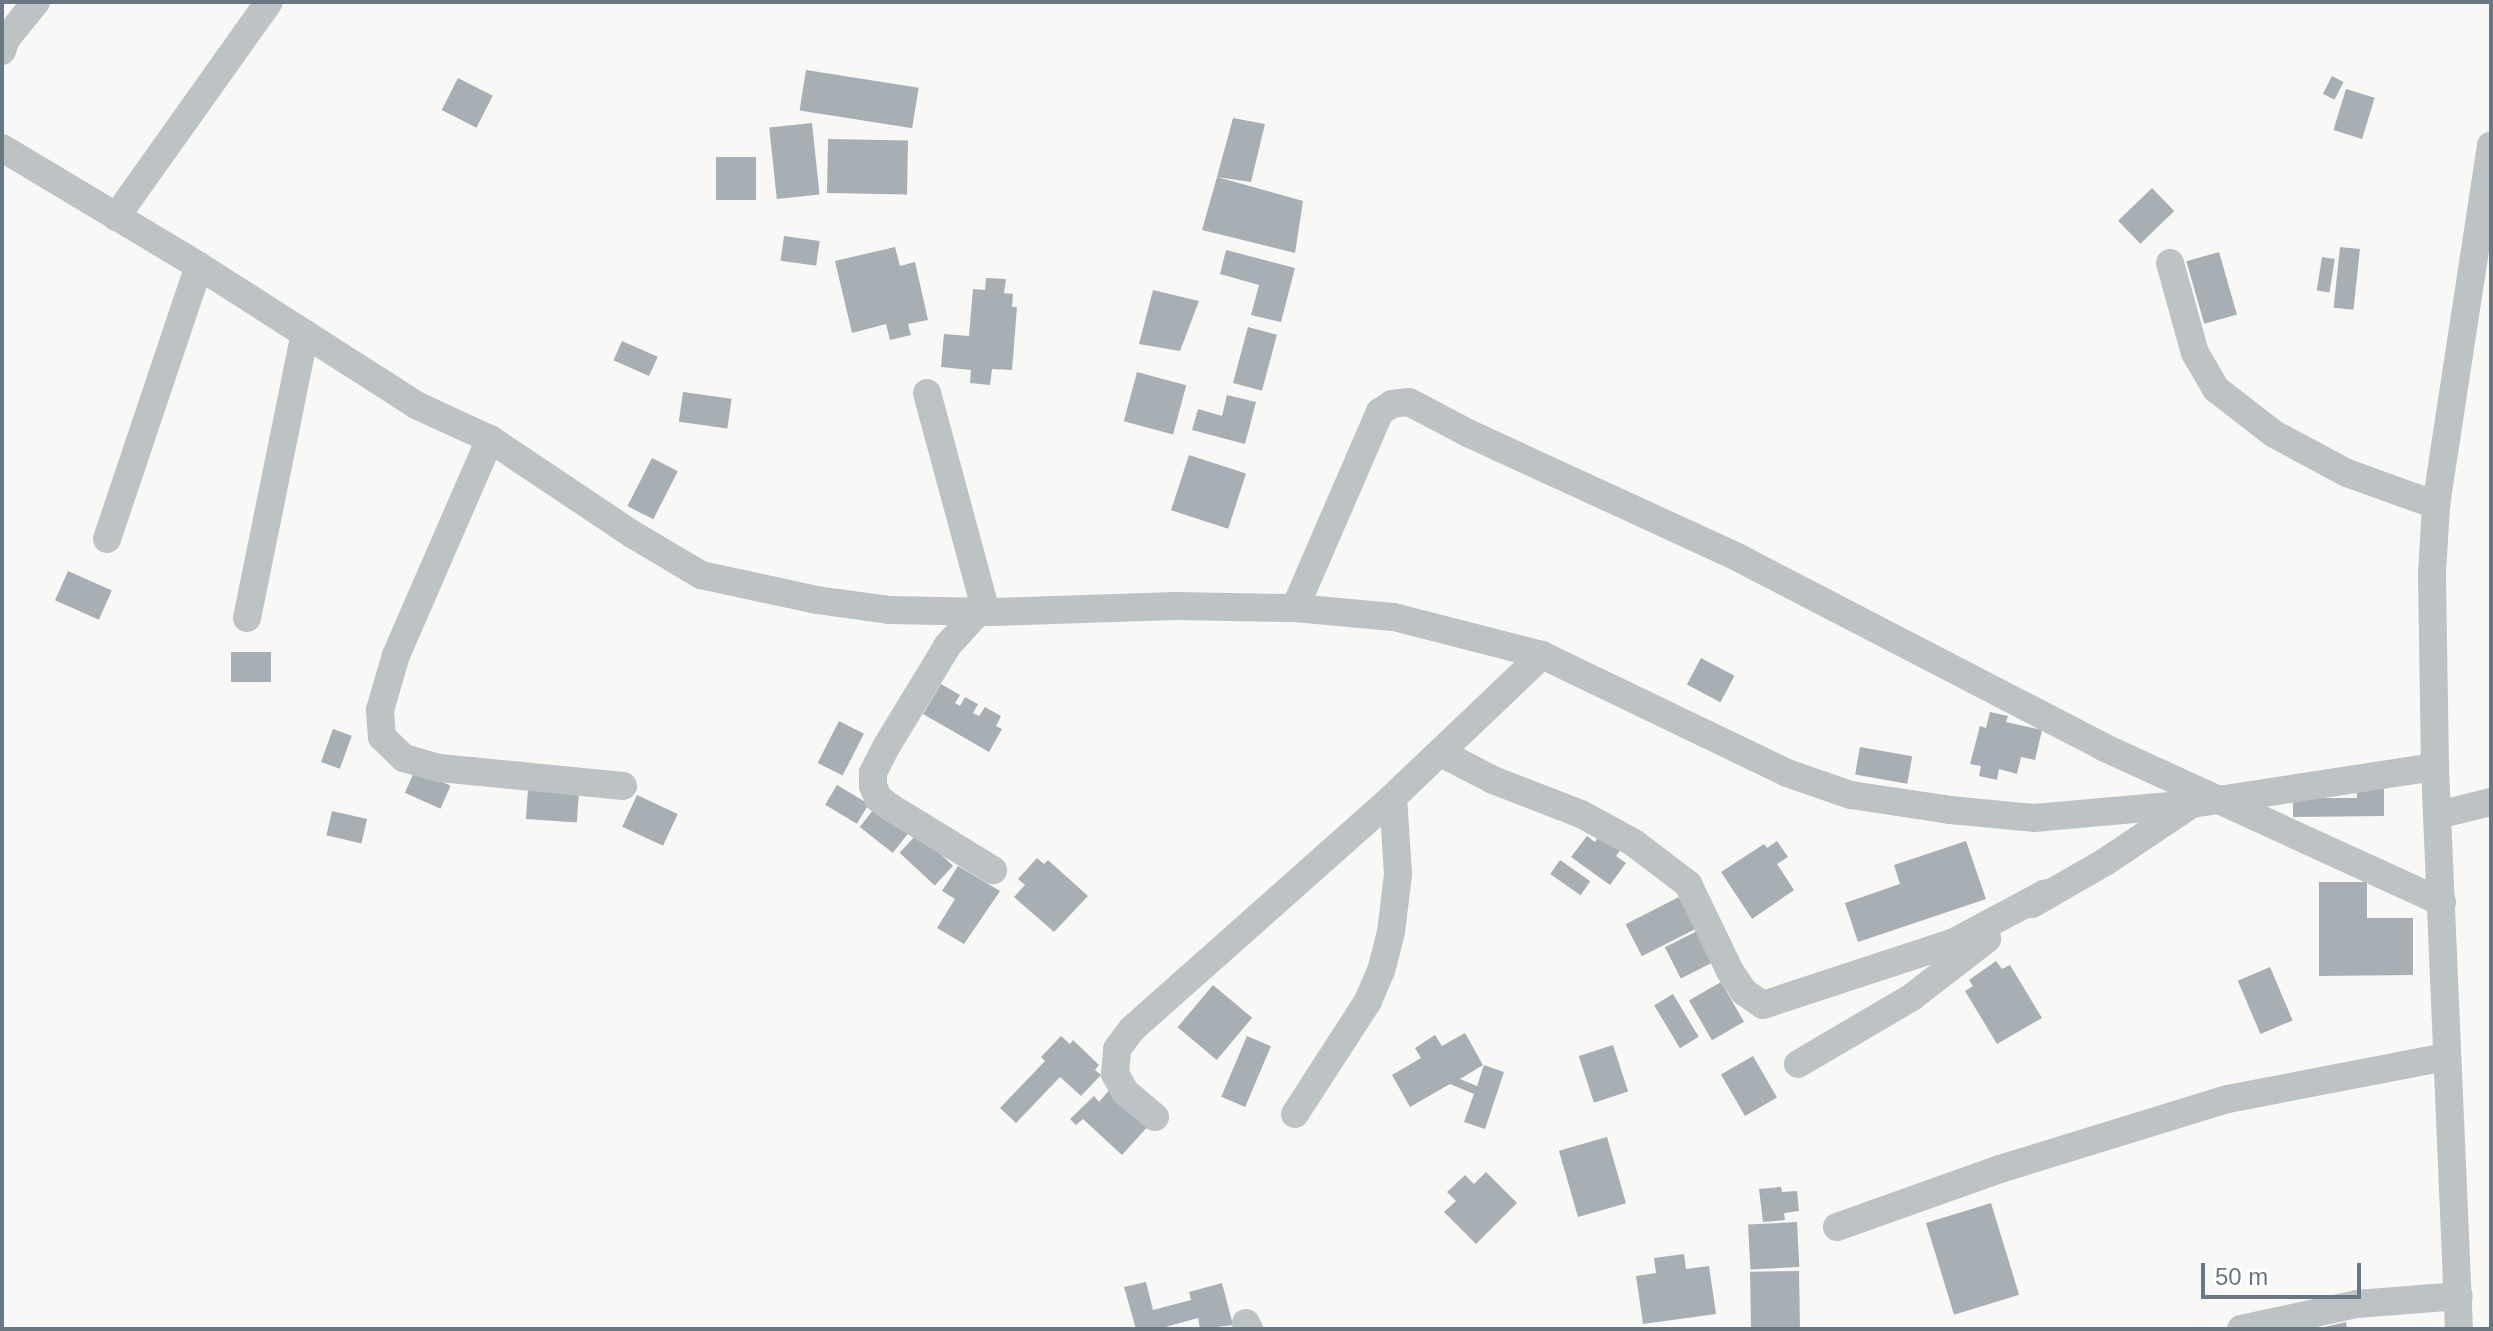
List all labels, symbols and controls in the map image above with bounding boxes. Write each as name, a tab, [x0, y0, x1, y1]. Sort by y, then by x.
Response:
scale bar	[2205, 1247, 2365, 1297]
text: 50 m	[2215, 1263, 2268, 1290]

